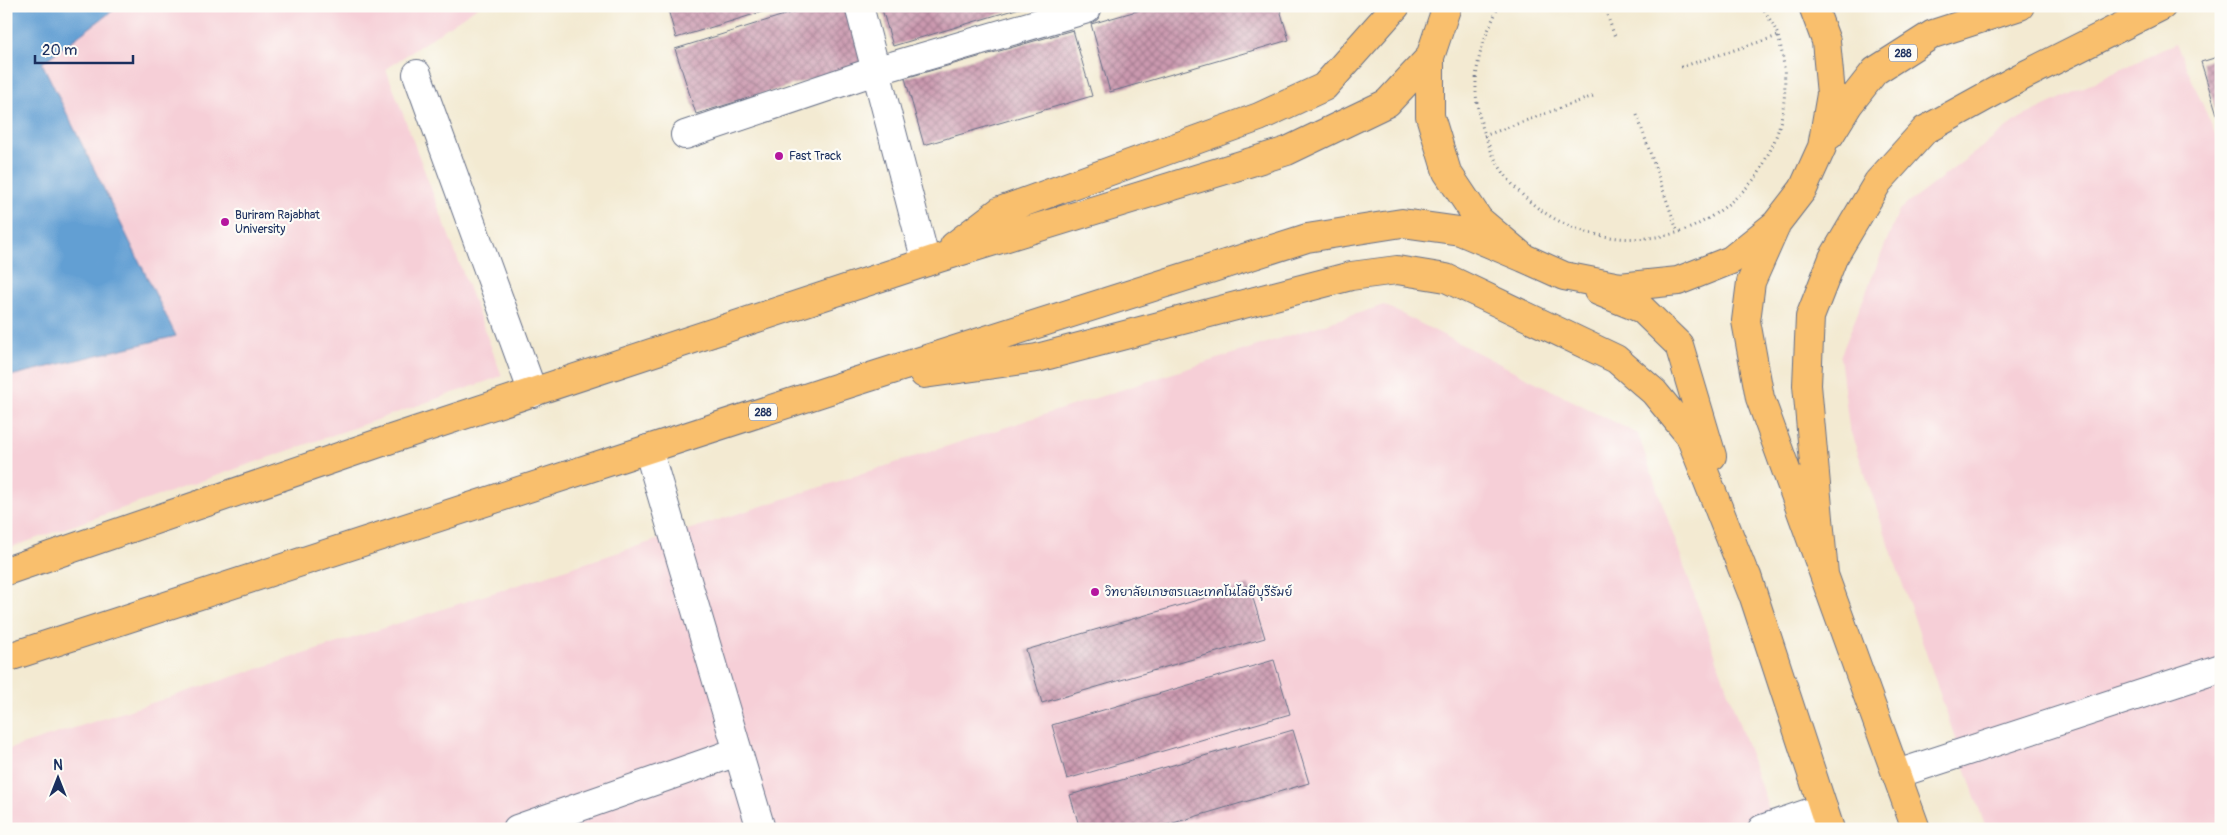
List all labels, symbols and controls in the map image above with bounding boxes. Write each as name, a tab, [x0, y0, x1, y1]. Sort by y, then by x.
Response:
scale bar	[35, 32, 132, 64]
text: 20 m	[42, 41, 77, 60]
road number: 288	[1889, 44, 1917, 62]
place label: Fast Track	[789, 149, 841, 164]
marker: Fast Track	[773, 150, 785, 162]
place label: Buriram Rajabhat University	[235, 208, 320, 237]
marker: Buriram Rajabhat University	[219, 216, 231, 228]
road number: 288	[749, 404, 777, 421]
place label: วิทยาลัยเกษตรและเทคโนโลยีบุรีรัมย์	[1105, 584, 1292, 601]
marker: วิทยาลัยเกษตรและเทคโนโลยีบุรีรัมย์	[1089, 586, 1101, 598]
north arrow	[32, 752, 82, 802]
text: N	[53, 757, 63, 774]

